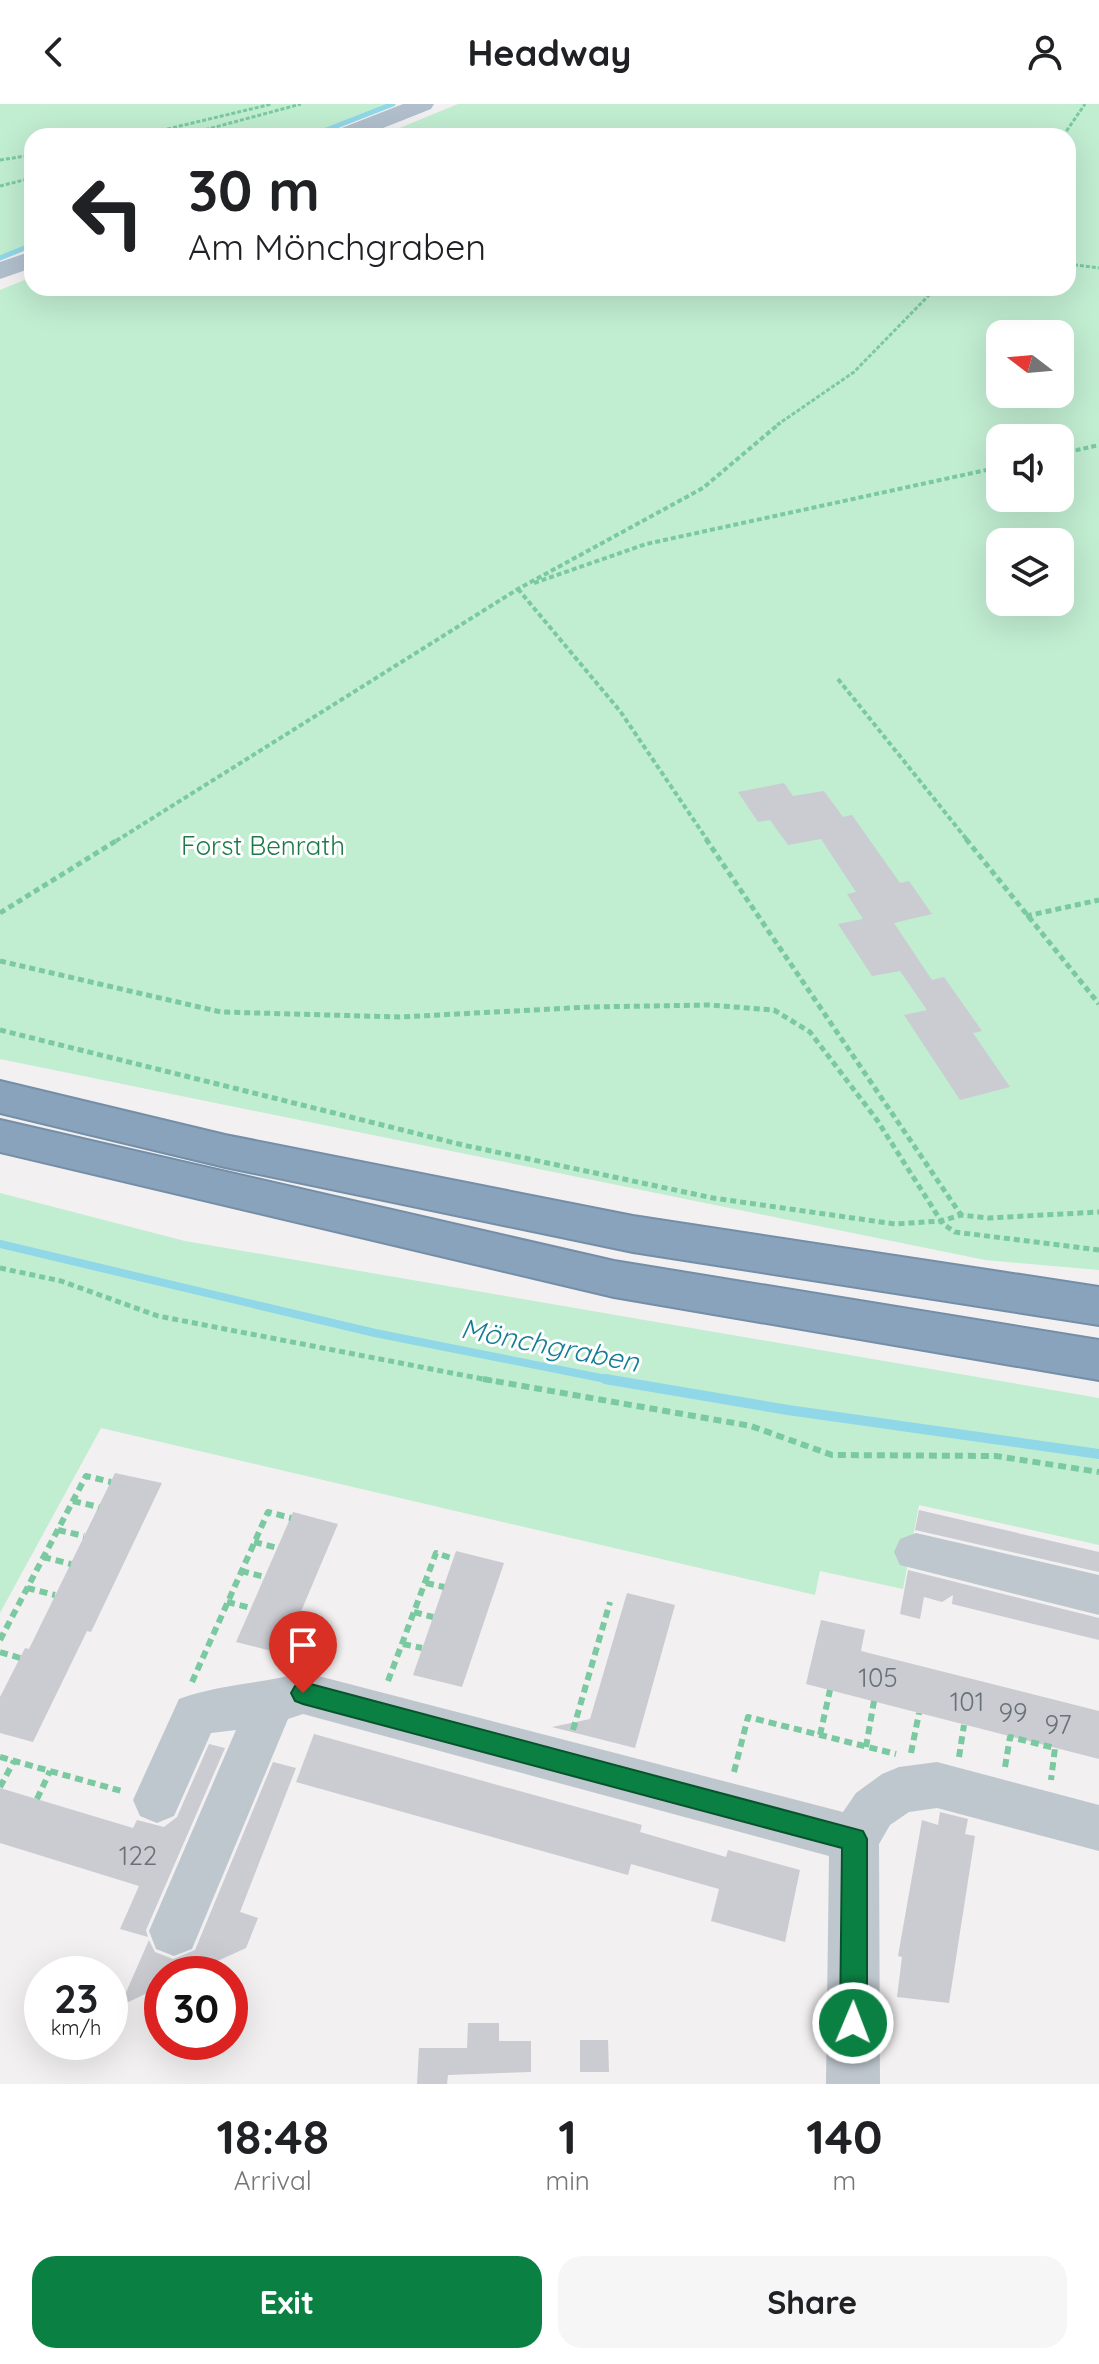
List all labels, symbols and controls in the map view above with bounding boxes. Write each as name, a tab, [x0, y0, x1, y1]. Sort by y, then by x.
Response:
icon: back	[32, 30, 76, 74]
text: Headway	[467, 30, 632, 75]
icon: person	[1023, 30, 1067, 74]
text: 30 m	[188, 155, 320, 225]
icon: left	[56, 160, 160, 264]
text: Am Mönchgraben	[188, 224, 486, 269]
north arrow	[986, 320, 1074, 408]
map controls	[986, 320, 1074, 616]
button: sound	[986, 424, 1074, 512]
button: layers	[986, 528, 1074, 616]
park label: Forst Benrath	[181, 829, 345, 862]
water label: Mönchgraben	[458, 1310, 643, 1379]
pin	[269, 1611, 337, 1693]
icon: arrive	[281, 1623, 325, 1667]
house number: 105	[858, 1661, 898, 1694]
house number: 101	[950, 1685, 984, 1718]
house number: 99	[998, 1696, 1028, 1729]
house number: 97	[1044, 1708, 1072, 1741]
house number: 122	[119, 1839, 157, 1872]
speed limit sign: 30	[144, 1956, 248, 2060]
text: 23	[54, 1973, 98, 2023]
position arrow	[811, 1981, 895, 2065]
text: km/h	[51, 2015, 101, 2040]
text: 18:48	[216, 2106, 329, 2166]
text: 1	[558, 2106, 577, 2166]
text: 140	[806, 2106, 883, 2166]
text: Arrival	[234, 2164, 312, 2197]
text: min	[545, 2164, 590, 2197]
text: m	[833, 2164, 856, 2197]
button: Exit	[32, 2256, 542, 2348]
button: Share	[558, 2256, 1067, 2348]

